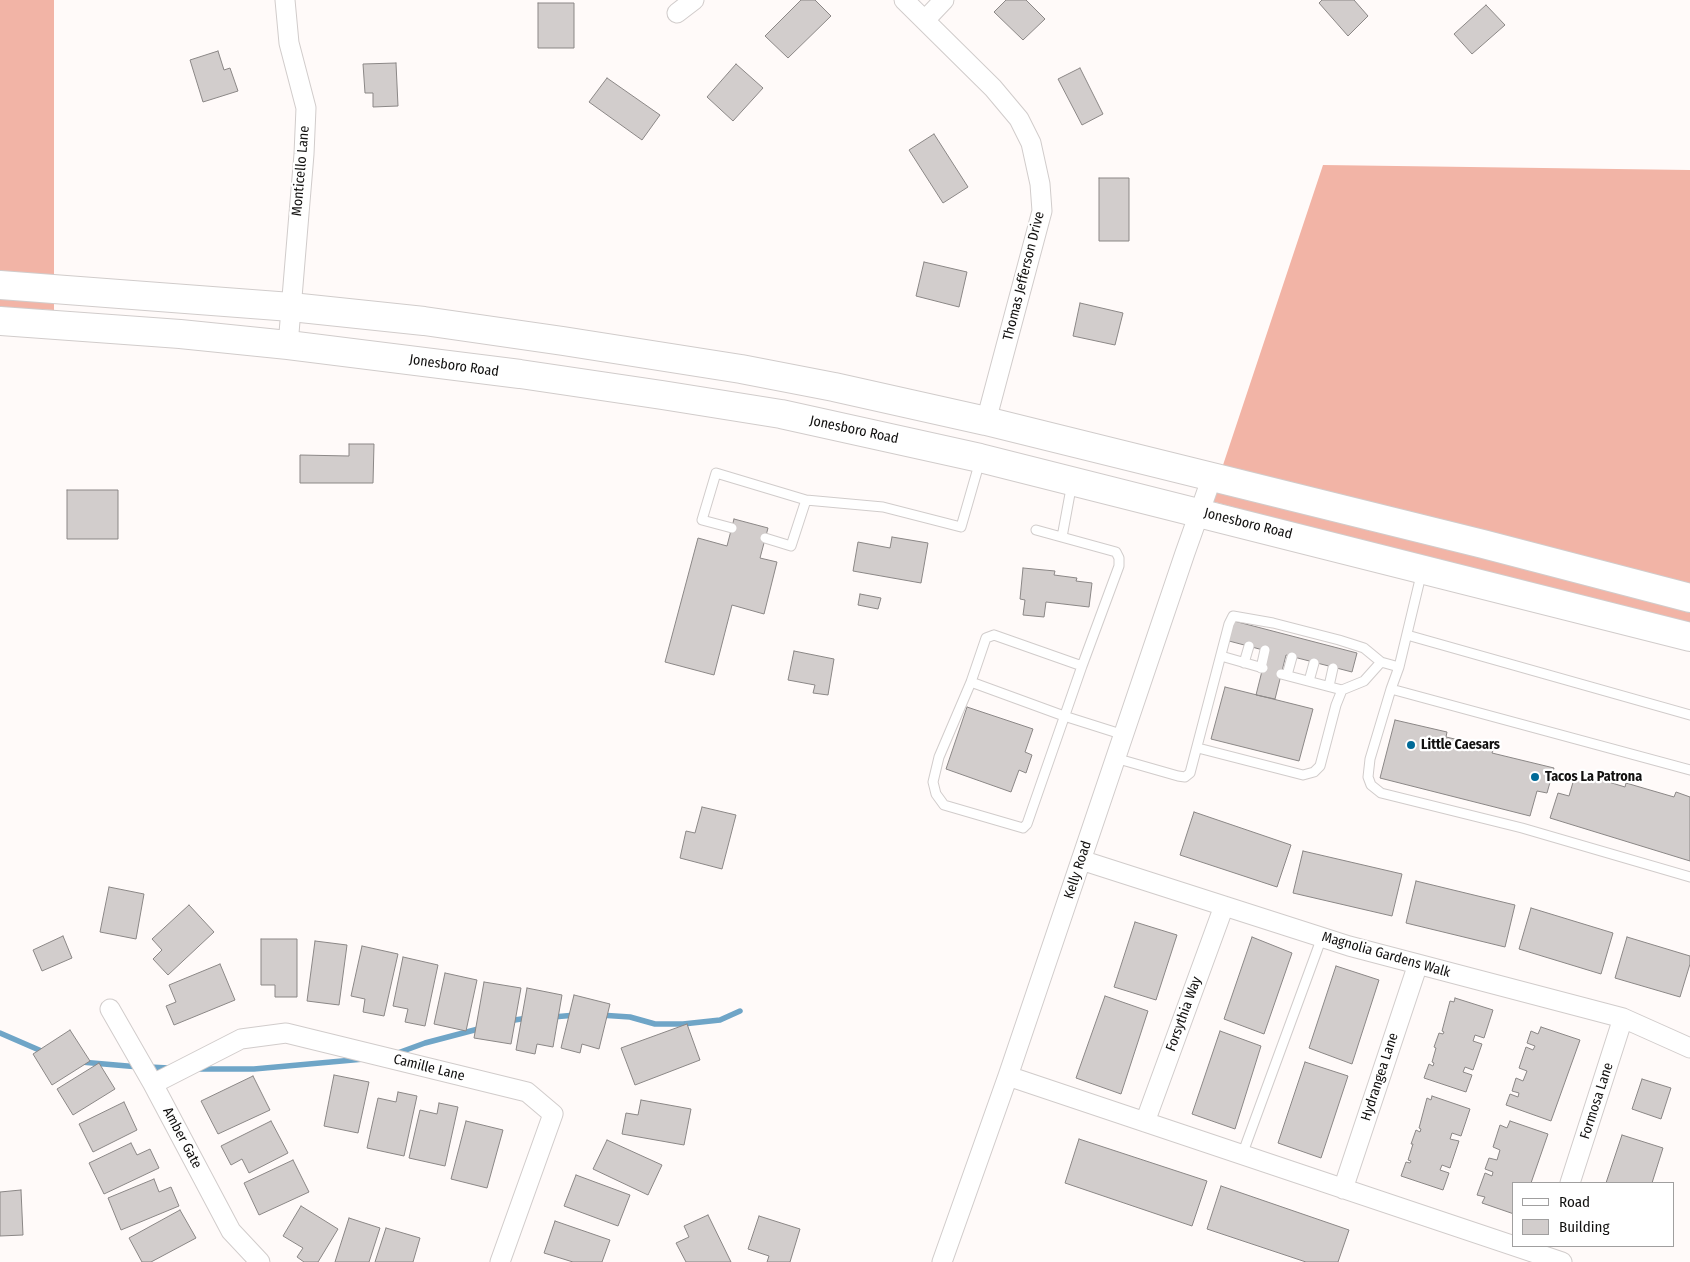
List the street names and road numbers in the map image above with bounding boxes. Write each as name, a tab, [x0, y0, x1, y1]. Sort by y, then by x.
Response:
street label: Monticello Lane	[289, 125, 313, 217]
street label: Thomas Jefferson Drive	[1000, 210, 1048, 342]
street label: Jonesboro Road	[408, 351, 500, 381]
street label: Jonesboro Road	[808, 412, 900, 448]
street label: Jonesboro Road	[1202, 505, 1294, 543]
street label: Kelly Road	[1061, 839, 1095, 901]
street label: Magnolia Gardens Walk	[1320, 929, 1452, 981]
street label: Forsythia Way	[1163, 974, 1205, 1054]
street label: Hydrangea Lane	[1358, 1031, 1402, 1123]
street label: Camille Lane	[392, 1051, 466, 1085]
street label: Formosa Lane	[1577, 1061, 1617, 1141]
street label: Amber Gate	[159, 1105, 205, 1171]

